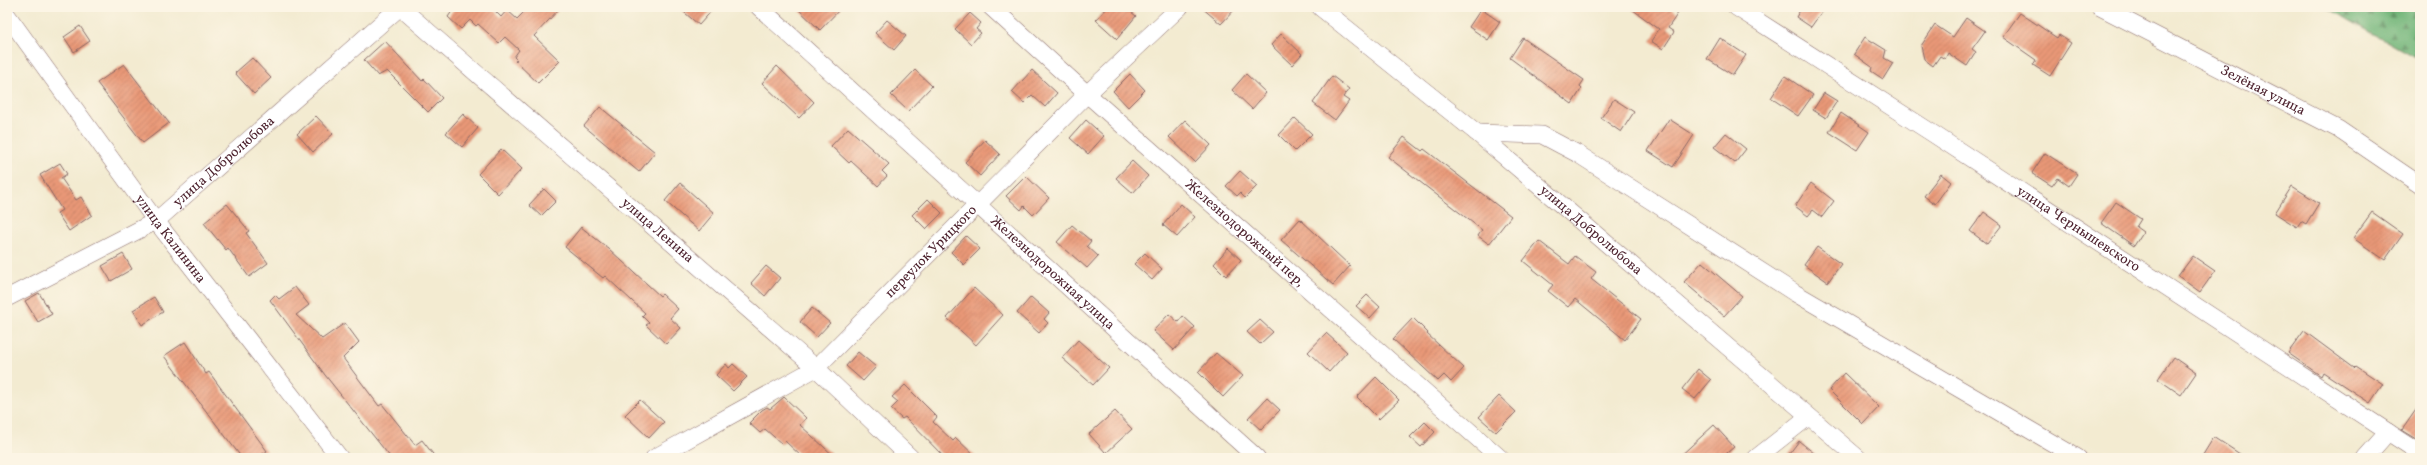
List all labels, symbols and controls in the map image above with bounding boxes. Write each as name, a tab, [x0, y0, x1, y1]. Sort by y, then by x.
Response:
street label: Зелёная улица	[2217, 61, 2309, 120]
street label: улица Добролюбова	[169, 112, 279, 211]
street label: Железнодорожный пер,	[1181, 175, 1309, 291]
street label: улица Добролюбова	[1535, 181, 1646, 279]
street label: улица Чернышевского	[2013, 181, 2144, 277]
street label: улица Калинина	[130, 190, 210, 287]
street label: улица Ленина	[617, 194, 698, 267]
street label: переулок Урицкого	[881, 201, 981, 302]
street label: Железнодорожная улица	[986, 211, 1119, 334]

